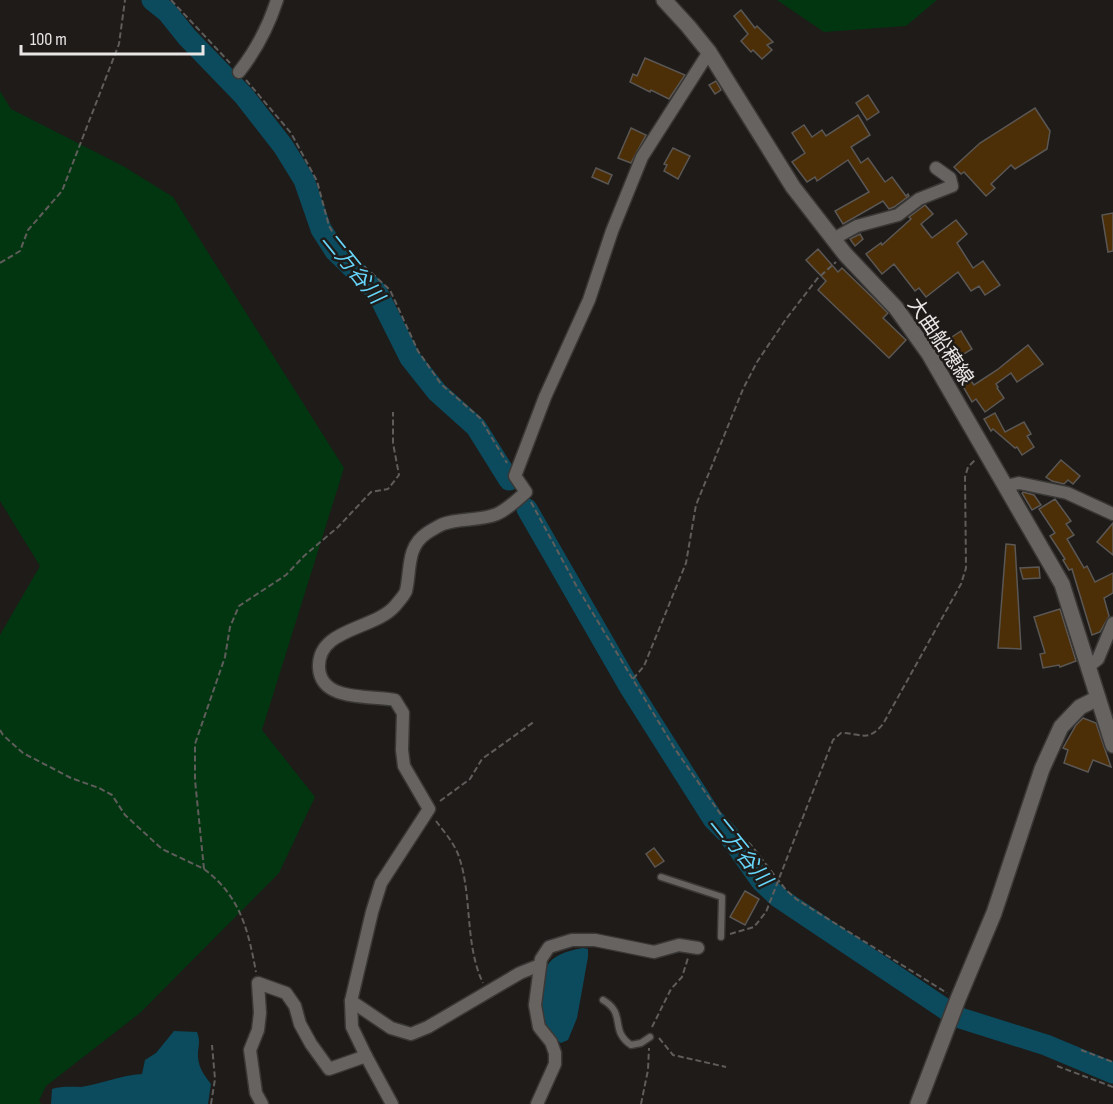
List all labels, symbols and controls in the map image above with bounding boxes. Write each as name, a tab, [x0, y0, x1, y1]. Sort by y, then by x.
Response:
scale bar	[21, 18, 202, 56]
text: 100 m	[30, 29, 67, 50]
water label: 二万谷川	[316, 228, 390, 310]
street label: 大曲船穂線	[902, 293, 978, 390]
water label: 二万谷川	[704, 811, 778, 893]

